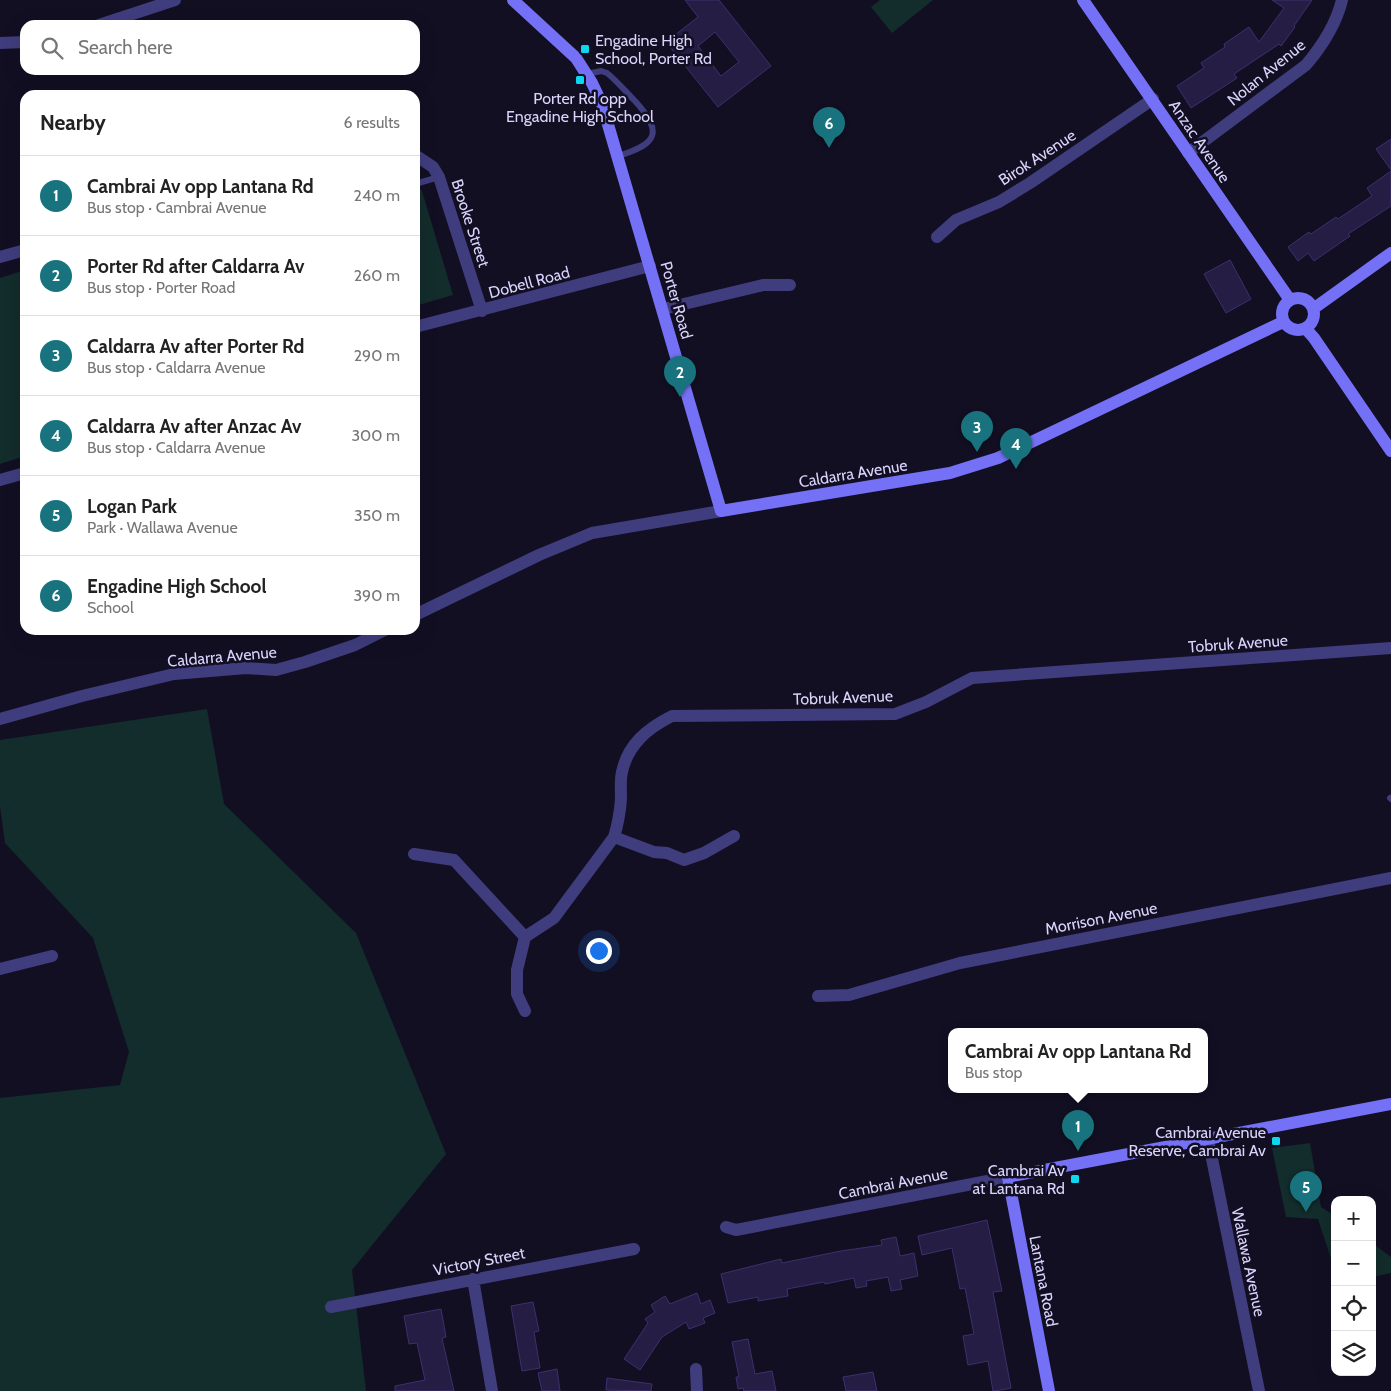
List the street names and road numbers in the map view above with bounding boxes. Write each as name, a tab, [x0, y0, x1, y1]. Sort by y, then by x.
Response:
street label: Nolan Avenue	[1224, 35, 1309, 110]
street label: Anzac Avenue	[1165, 96, 1234, 186]
street label: Birok Avenue	[995, 125, 1079, 189]
street label: Brooke Street	[447, 177, 494, 270]
street label: Porter Road	[656, 259, 697, 341]
street label: Dobell Road	[486, 263, 572, 302]
street label: Caldarra Avenue	[797, 456, 909, 491]
street label: Tobruk Avenue	[1188, 631, 1289, 656]
street label: Caldarra Avenue	[167, 642, 278, 671]
street label: Tobruk Avenue	[793, 686, 893, 709]
street label: Morrison Avenue	[1043, 898, 1159, 939]
street label: Cambrai Avenue	[837, 1164, 949, 1203]
street label: Wallawa Avenue	[1228, 1206, 1269, 1318]
street label: Lantana Road	[1025, 1234, 1062, 1328]
street label: Victory Street	[432, 1243, 527, 1280]

